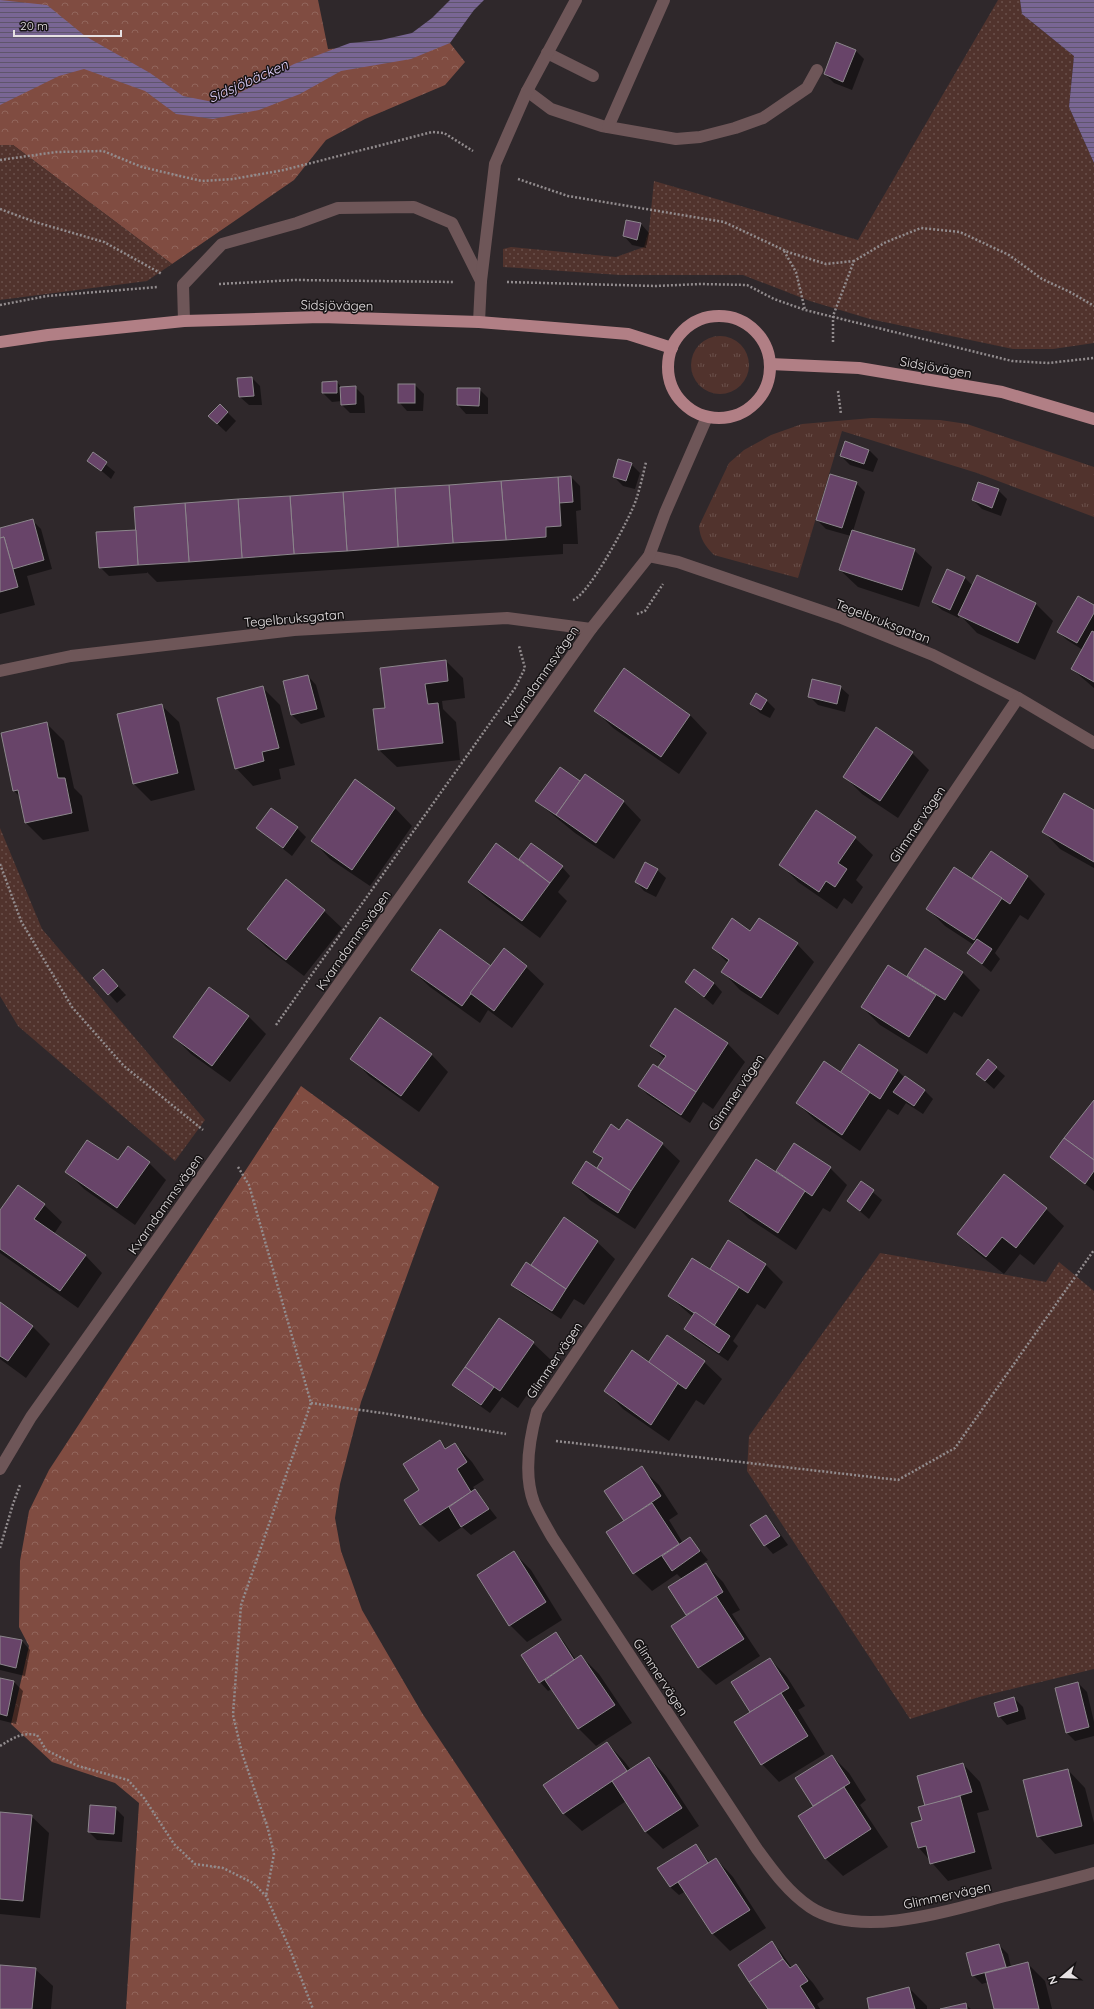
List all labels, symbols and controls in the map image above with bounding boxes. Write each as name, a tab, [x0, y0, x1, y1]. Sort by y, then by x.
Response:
scale bar	[14, 12, 121, 38]
text: 20 m	[20, 18, 48, 33]
water label: Sidsjöbäcken	[205, 55, 292, 107]
street label: Sidsjövägen	[300, 296, 374, 314]
street label: Sidsjövägen	[899, 353, 973, 381]
street label: Tegelbruksgatan	[833, 595, 933, 647]
street label: Tegelbruksgatan	[243, 606, 345, 630]
street label: Kvarndammsvägen	[500, 623, 582, 729]
street label: Glimmervägen	[885, 783, 949, 865]
street label: Kvarndammsvägen	[312, 887, 394, 993]
street label: Glimmervägen	[704, 1051, 768, 1133]
street label: Kvarndammsvägen	[124, 1151, 206, 1257]
street label: Glimmervägen	[522, 1319, 586, 1401]
street label: Glimmervägen	[630, 1635, 692, 1719]
street label: Glimmervägen	[902, 1878, 992, 1912]
north arrow	[1042, 1957, 1082, 1997]
text: N	[1045, 1974, 1060, 1986]

